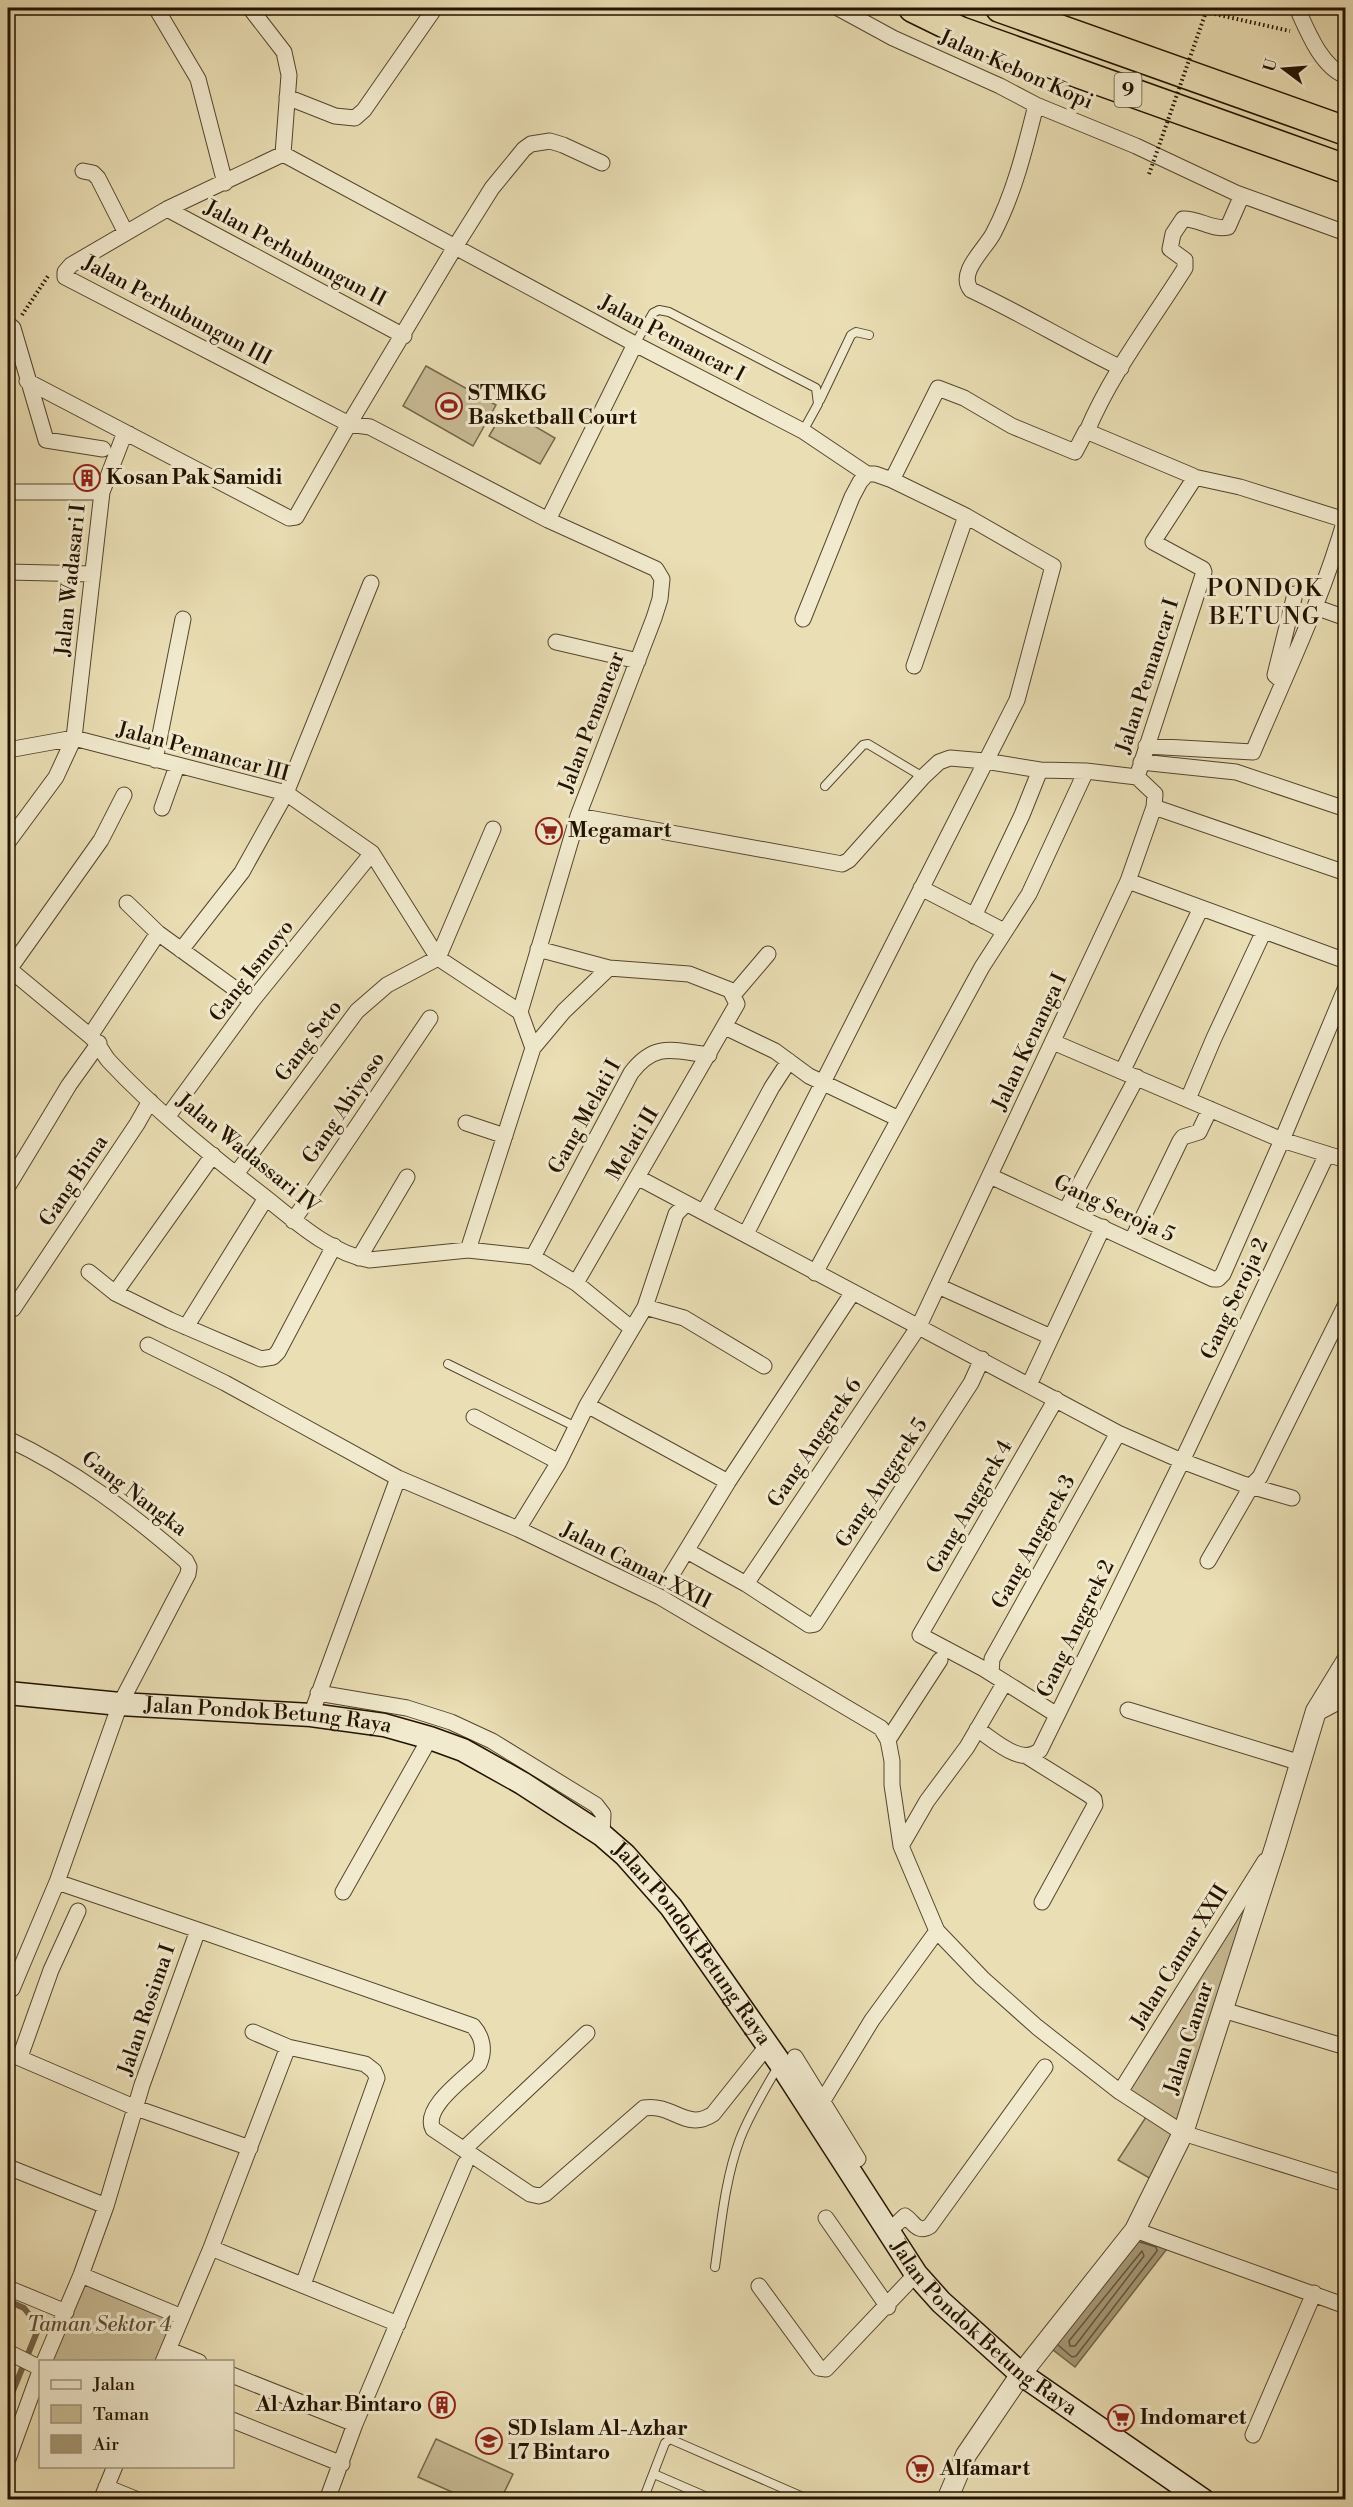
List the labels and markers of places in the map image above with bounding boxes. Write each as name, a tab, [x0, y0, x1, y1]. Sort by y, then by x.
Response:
place label: STMKG Basketball Court	[468, 381, 637, 431]
sports icon: STMKG Basketball Court	[434, 391, 464, 421]
building icon: Kosan Pak Samidi	[72, 463, 102, 493]
place label: Kosan Pak Samidi	[106, 465, 283, 491]
supermarket icon: Megamart	[534, 816, 564, 846]
place label: Megamart	[568, 818, 672, 844]
building icon: Al Azhar Bintaro	[427, 2390, 457, 2420]
place label: Al Azhar Bintaro	[255, 2392, 422, 2418]
supermarket icon: Indomaret	[1106, 2403, 1136, 2433]
place label: Indomaret	[1140, 2405, 1247, 2431]
place label: SD Islam Al-Azhar 17 Bintaro	[508, 2416, 688, 2466]
school or university icon: SD Islam Al-Azhar 17 Bintaro	[474, 2426, 504, 2456]
supermarket icon: Alfamart	[905, 2454, 935, 2484]
place label: Alfamart	[939, 2456, 1030, 2482]

